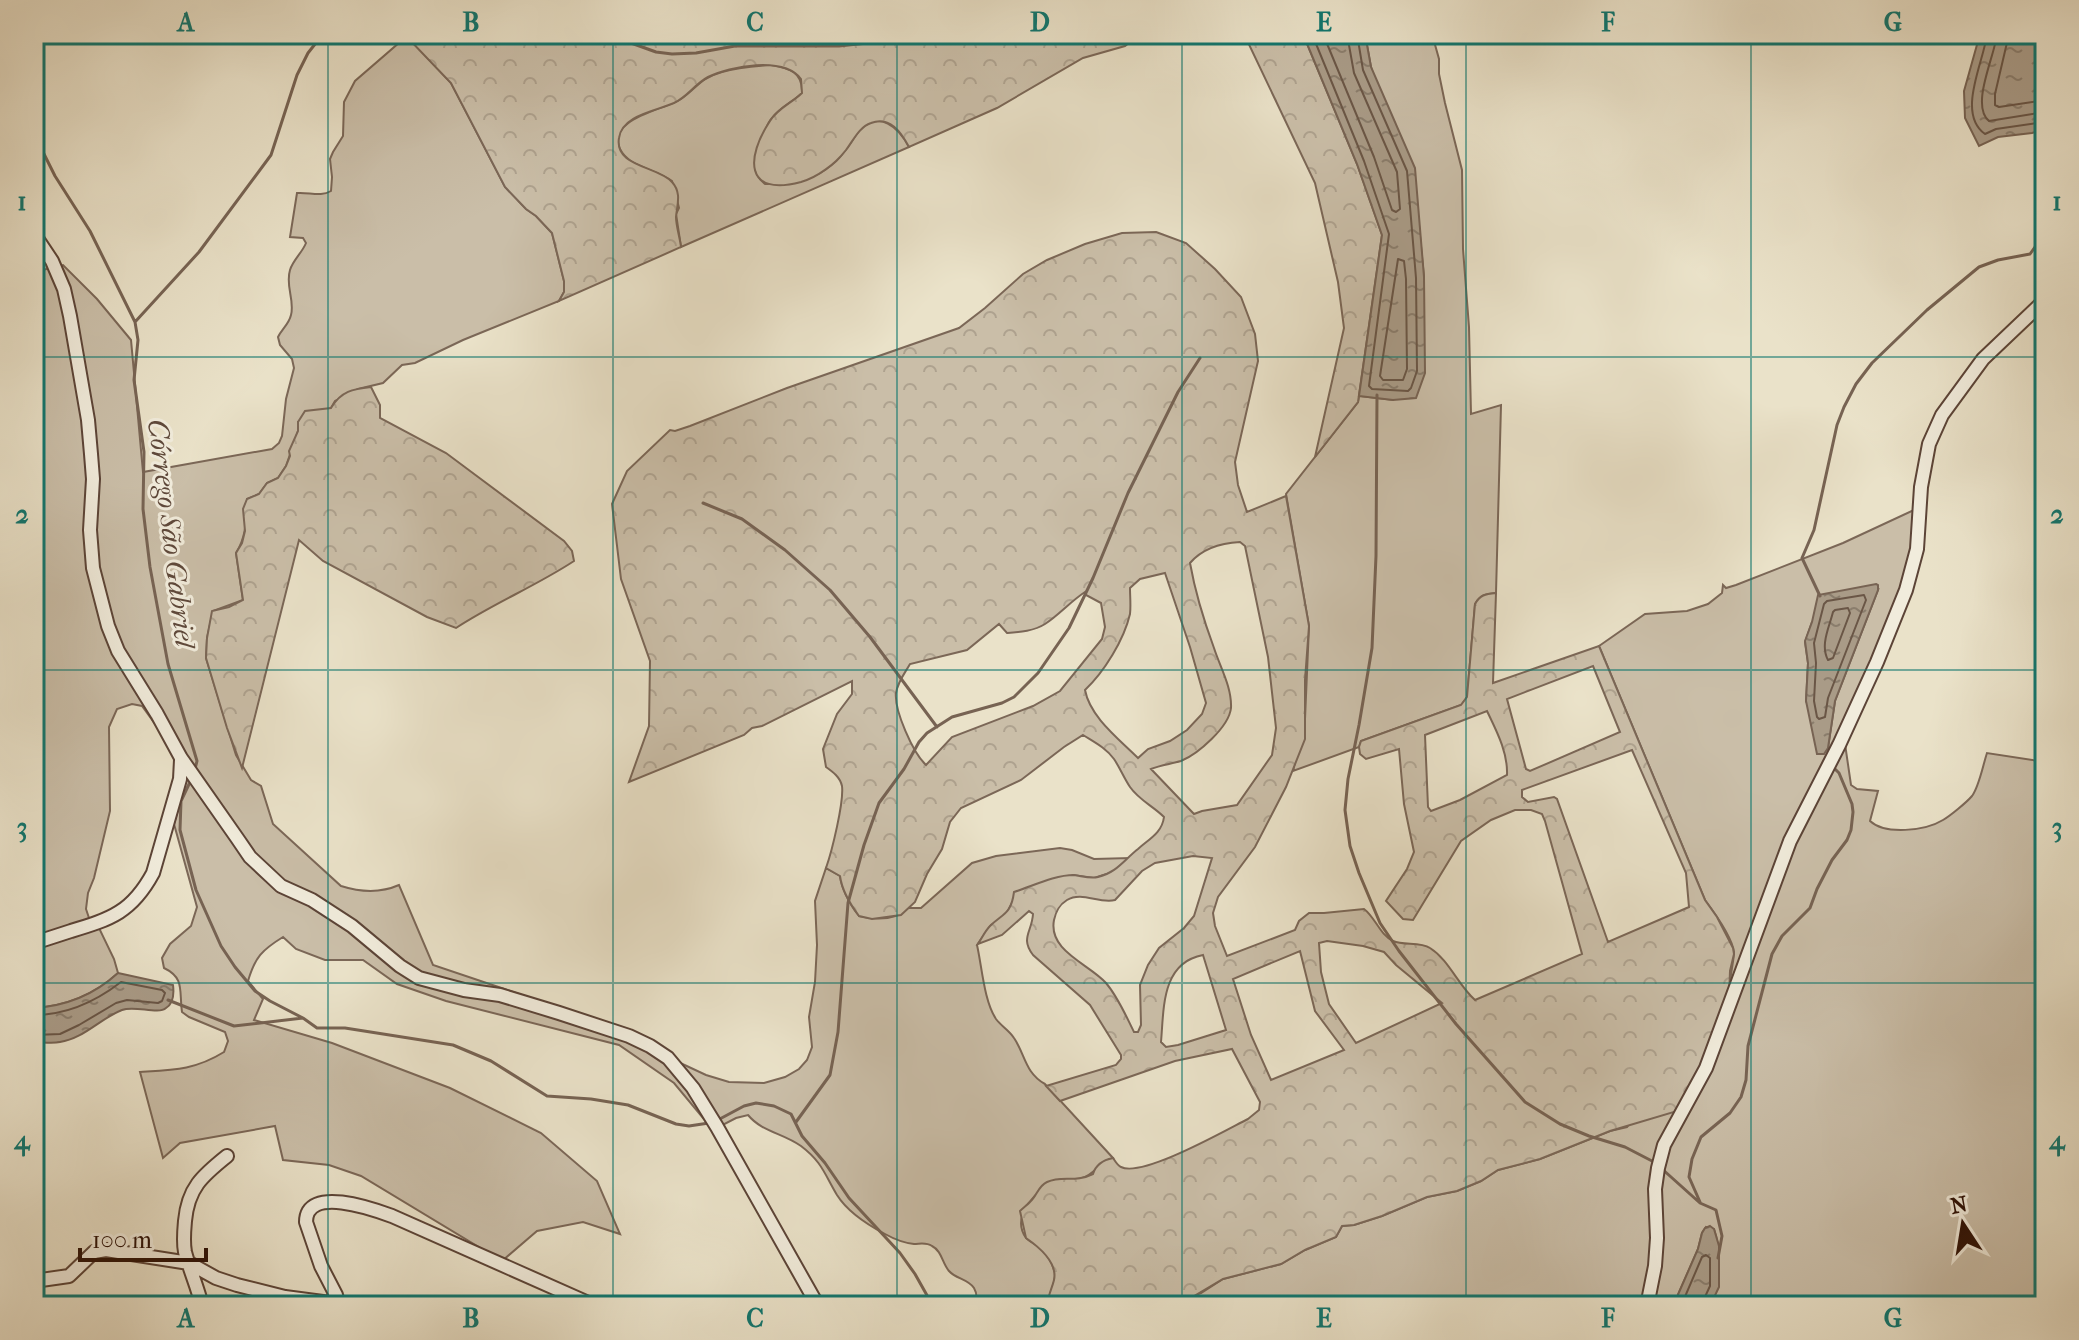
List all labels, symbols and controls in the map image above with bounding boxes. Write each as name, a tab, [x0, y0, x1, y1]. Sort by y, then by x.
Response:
text: A	[176, 7, 196, 38]
text: B	[463, 7, 480, 38]
text: C	[746, 7, 764, 38]
text: D	[1030, 7, 1050, 38]
text: E	[1316, 7, 1332, 38]
text: F	[1600, 7, 1615, 38]
text: G	[1884, 7, 1902, 38]
text: 1	[17, 186, 27, 217]
text: 1	[2052, 186, 2062, 217]
water label: Córrego São Gabriel	[141, 417, 202, 652]
text: 2	[15, 499, 29, 530]
text: 2	[2050, 499, 2064, 530]
text: 3	[17, 812, 27, 843]
text: 3	[2052, 812, 2062, 843]
text: 4	[13, 1125, 31, 1157]
text: 4	[2048, 1125, 2066, 1157]
north arrow	[1923, 1184, 2003, 1264]
text: N	[1948, 1191, 1970, 1220]
scale bar	[80, 1212, 206, 1262]
text: 100 m	[92, 1226, 152, 1254]
text: A	[176, 1303, 196, 1334]
text: B	[463, 1303, 480, 1334]
text: C	[746, 1303, 764, 1334]
text: D	[1030, 1303, 1050, 1334]
text: E	[1316, 1303, 1332, 1334]
text: F	[1600, 1303, 1615, 1334]
text: G	[1884, 1303, 1902, 1334]

